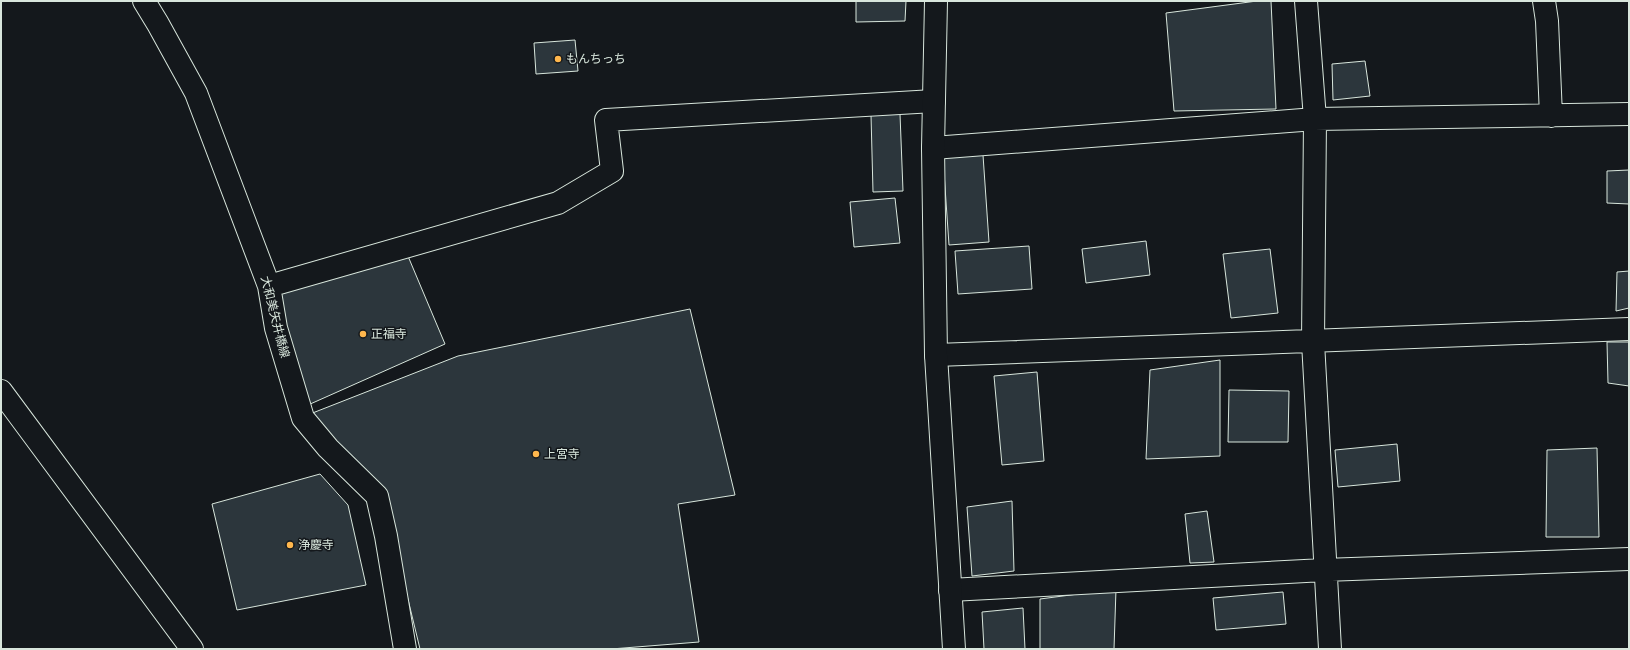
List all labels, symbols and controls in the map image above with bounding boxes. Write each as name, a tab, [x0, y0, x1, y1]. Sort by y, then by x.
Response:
place label: もんちっち	[566, 51, 626, 66]
marker: もんちっち	[553, 54, 563, 64]
street label: 大和美矢井橋線	[258, 274, 293, 359]
place label: 正福寺	[371, 326, 407, 341]
marker: 正福寺	[358, 329, 368, 339]
place label: 上宮寺	[544, 446, 580, 461]
marker: 上宮寺	[531, 449, 541, 459]
place label: 浄慶寺	[298, 537, 334, 552]
marker: 浄慶寺	[285, 540, 295, 550]

